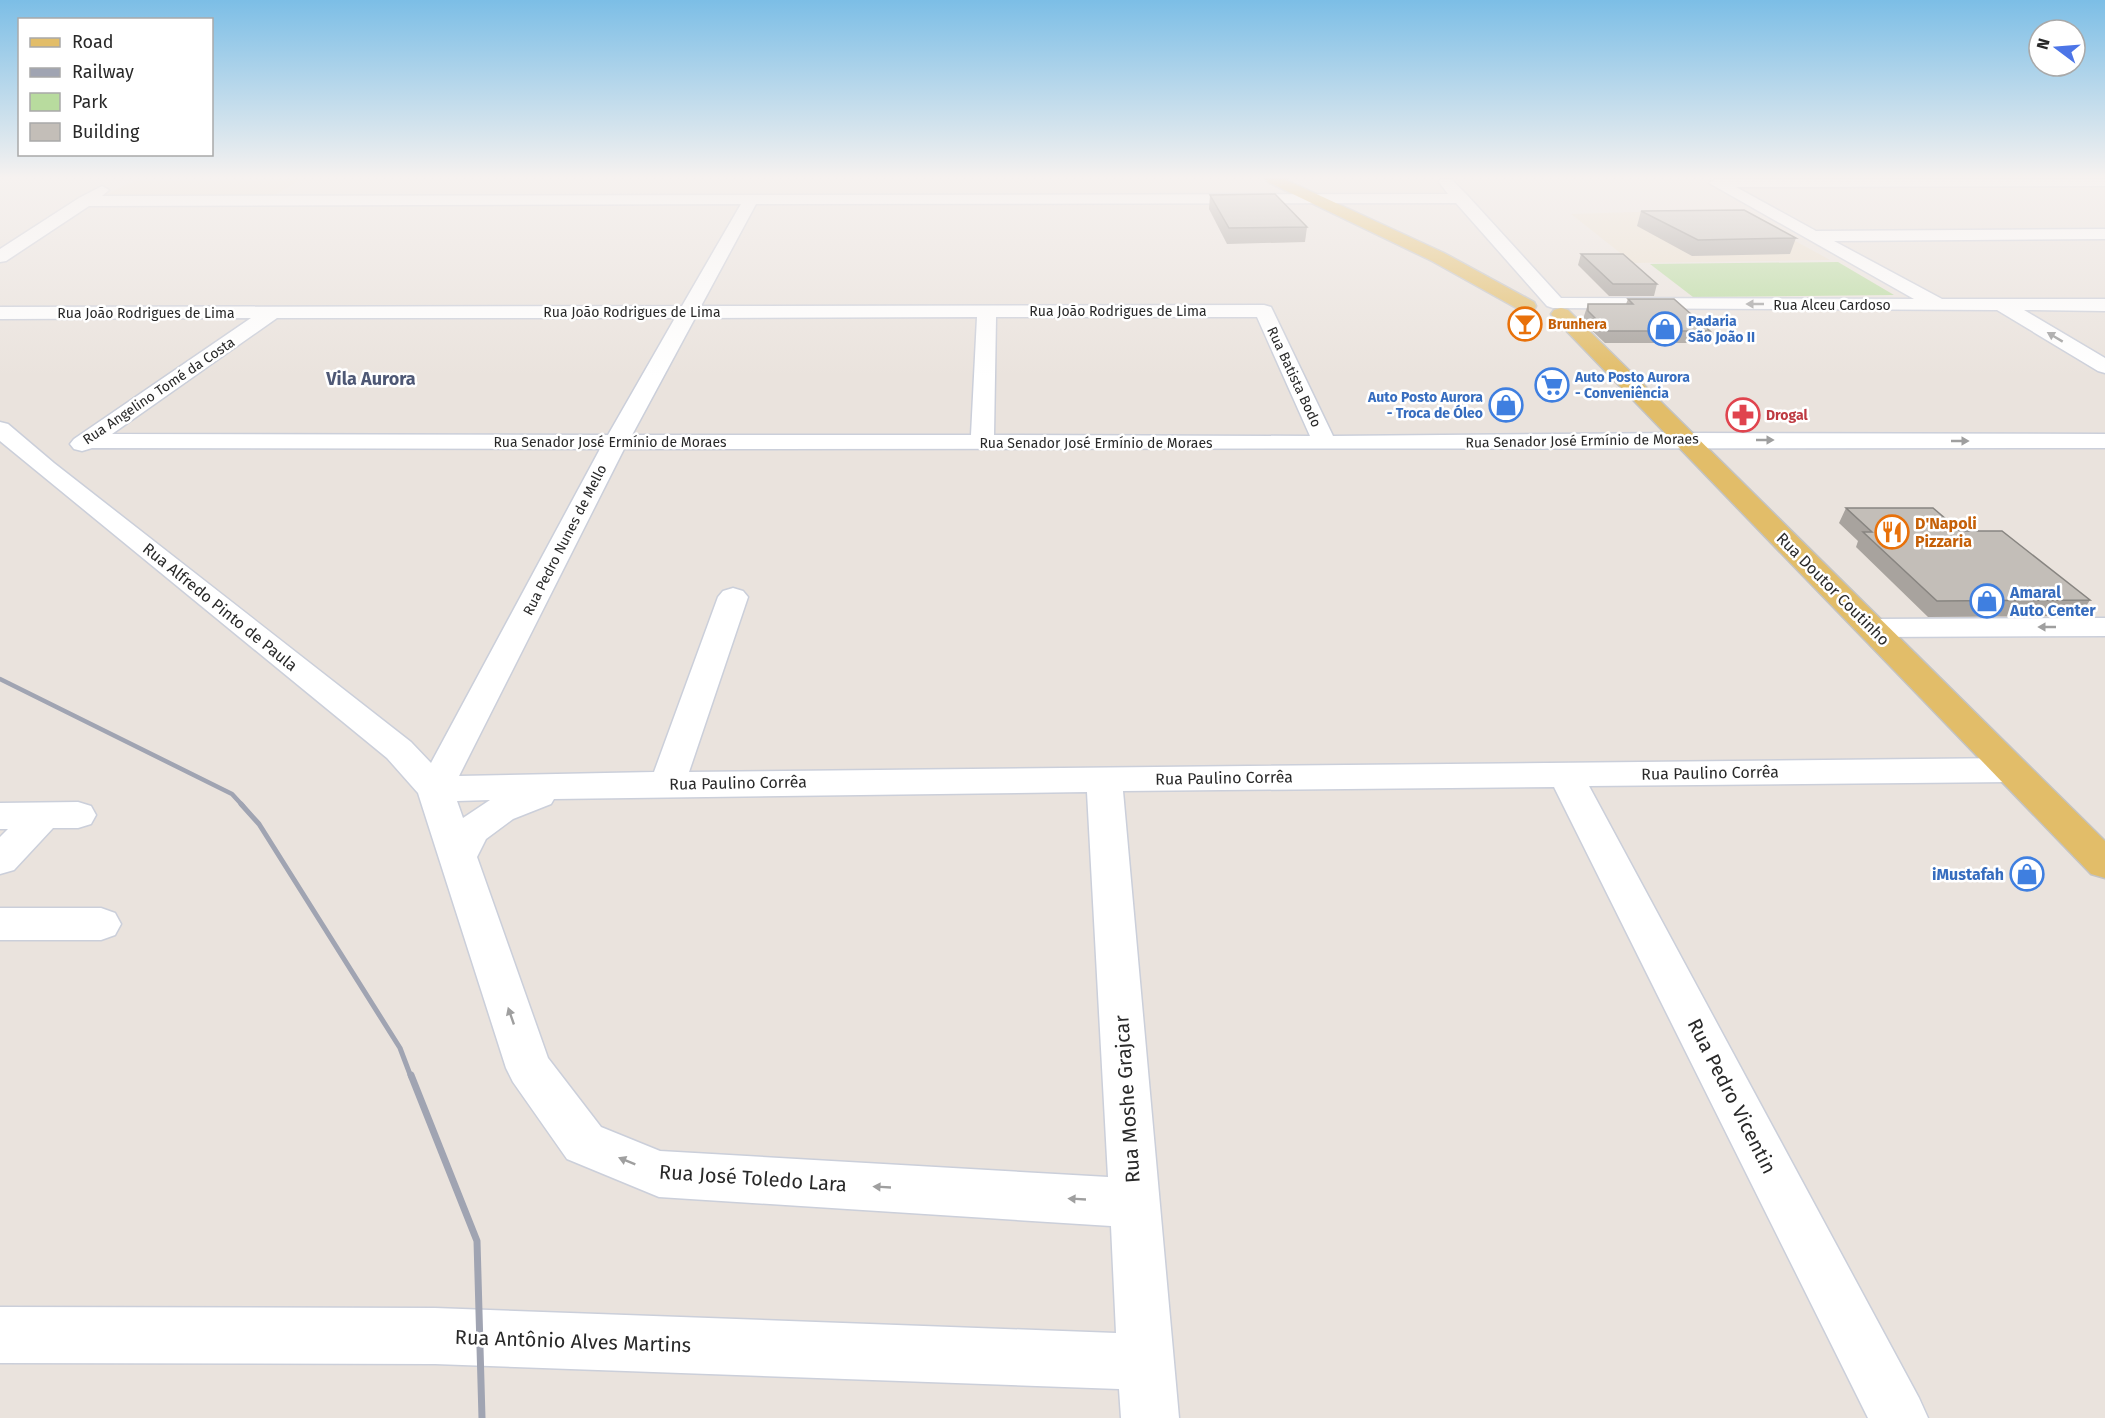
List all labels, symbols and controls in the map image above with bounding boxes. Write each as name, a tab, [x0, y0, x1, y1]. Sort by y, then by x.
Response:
legend	[18, 18, 213, 156]
north arrow	[2027, 18, 2087, 78]
text: Road	[72, 31, 114, 53]
text: N	[2032, 36, 2054, 52]
text: Railway	[72, 61, 134, 83]
text: Park	[72, 91, 108, 113]
text: Building	[72, 121, 140, 143]
street label: Rua Alceu Cardoso	[1773, 297, 1891, 314]
one-way arrow	[1746, 299, 1765, 309]
street label: Rua João Rodrigues de Lima	[1029, 303, 1207, 320]
street label: Rua João Rodrigues de Lima	[543, 304, 721, 321]
street label: Rua João Rodrigues de Lima	[57, 305, 235, 322]
bar icon: Brunhera	[1507, 306, 1543, 342]
shop icon: Padaria São João II	[1647, 311, 1683, 347]
place label: Padaria São João II	[1688, 313, 1755, 346]
place label: Brunhera	[1548, 316, 1607, 333]
street label: Rua Batista Bodo	[1263, 324, 1325, 430]
one-way arrow	[2047, 332, 2063, 343]
street label: Rua Angelino Tomé da Costa	[80, 334, 238, 448]
supermarket icon: Auto Posto Aurora - Conveniência	[1534, 367, 1570, 403]
district label: Vila Aurora	[325, 368, 416, 390]
place label: Auto Posto Aurora - Conveniência	[1574, 369, 1690, 402]
shop icon: Auto Posto Aurora - Troca de Óleo	[1488, 387, 1524, 423]
place label: Auto Posto Aurora - Troca de Óleo	[1367, 389, 1483, 422]
pharmacy icon: Drogal	[1725, 397, 1761, 433]
place label: Drogal	[1766, 407, 1808, 424]
street label: Rua Senador José Ermínio de Moraes	[1465, 430, 1699, 452]
street label: Rua Senador José Ermínio de Moraes	[493, 434, 727, 451]
street label: Rua Senador José Ermínio de Moraes	[979, 435, 1213, 452]
one-way arrow	[1755, 435, 1774, 445]
one-way arrow	[1950, 436, 1969, 446]
street label: Rua Pedro Nunes de Mello	[520, 462, 610, 618]
restaurant icon: D'Napoli Pizzaria	[1874, 514, 1910, 550]
place label: D'Napoli Pizzaria	[1915, 514, 1977, 551]
street label: Rua Doutor Coutinho	[1773, 529, 1893, 649]
street label: Rua Alfredo Pinto de Paula	[139, 539, 301, 675]
shop icon: Amaral Auto Center	[1969, 583, 2005, 619]
place label: Amaral Auto Center	[2009, 583, 2096, 620]
one-way arrow	[2037, 622, 2056, 632]
street label: Rua Paulino Corrêa	[1641, 762, 1779, 784]
street label: Rua Paulino Corrêa	[1155, 767, 1293, 789]
street label: Rua Paulino Corrêa	[669, 772, 807, 794]
shop icon: iMustafah	[2009, 856, 2045, 892]
place label: iMustafah	[1932, 865, 2004, 884]
one-way arrow	[506, 1007, 516, 1025]
street label: Rua Moshe Grajcar	[1109, 1014, 1145, 1184]
street label: Rua Pedro Vicentin	[1682, 1014, 1782, 1178]
one-way arrow	[618, 1156, 636, 1165]
street label: Rua José Toledo Lara	[658, 1159, 848, 1197]
one-way arrow	[872, 1183, 891, 1192]
one-way arrow	[1067, 1194, 1086, 1204]
street label: Rua Antônio Alves Martins	[454, 1325, 692, 1357]

